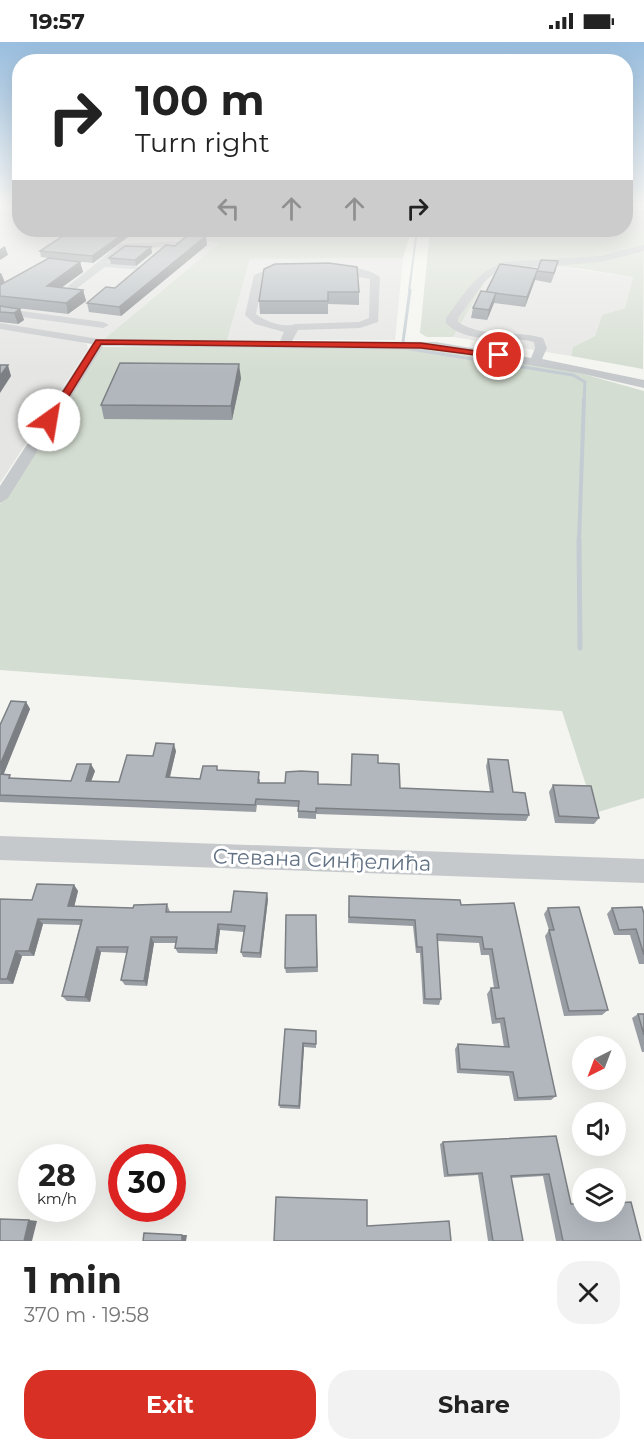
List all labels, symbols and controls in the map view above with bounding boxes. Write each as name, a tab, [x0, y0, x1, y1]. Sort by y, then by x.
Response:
text: 19:57	[30, 8, 85, 35]
text: 100 m	[135, 74, 264, 126]
icon: right	[36, 78, 114, 156]
text: Turn right	[135, 126, 270, 159]
icon: left	[212, 192, 245, 225]
icon: ahead	[275, 192, 308, 225]
icon: ahead	[338, 192, 371, 225]
icon: right	[401, 192, 434, 225]
pin	[473, 329, 524, 380]
icon: arrive	[482, 338, 515, 371]
position arrow	[17, 388, 81, 452]
street label: Стевана Синђелића	[212, 843, 432, 876]
north arrow	[572, 1036, 626, 1090]
map controls	[572, 1036, 626, 1222]
button: sound	[572, 1102, 626, 1156]
speed limit sign: 30	[108, 1144, 186, 1222]
text: 28	[38, 1157, 76, 1194]
button: layers	[572, 1168, 626, 1222]
text: km/h	[37, 1189, 77, 1208]
text: 1 min	[24, 1258, 122, 1302]
button: close	[557, 1261, 620, 1324]
text: 370 m · 19:58	[24, 1303, 149, 1327]
button: Exit	[24, 1370, 316, 1439]
button: Share	[328, 1370, 620, 1439]

